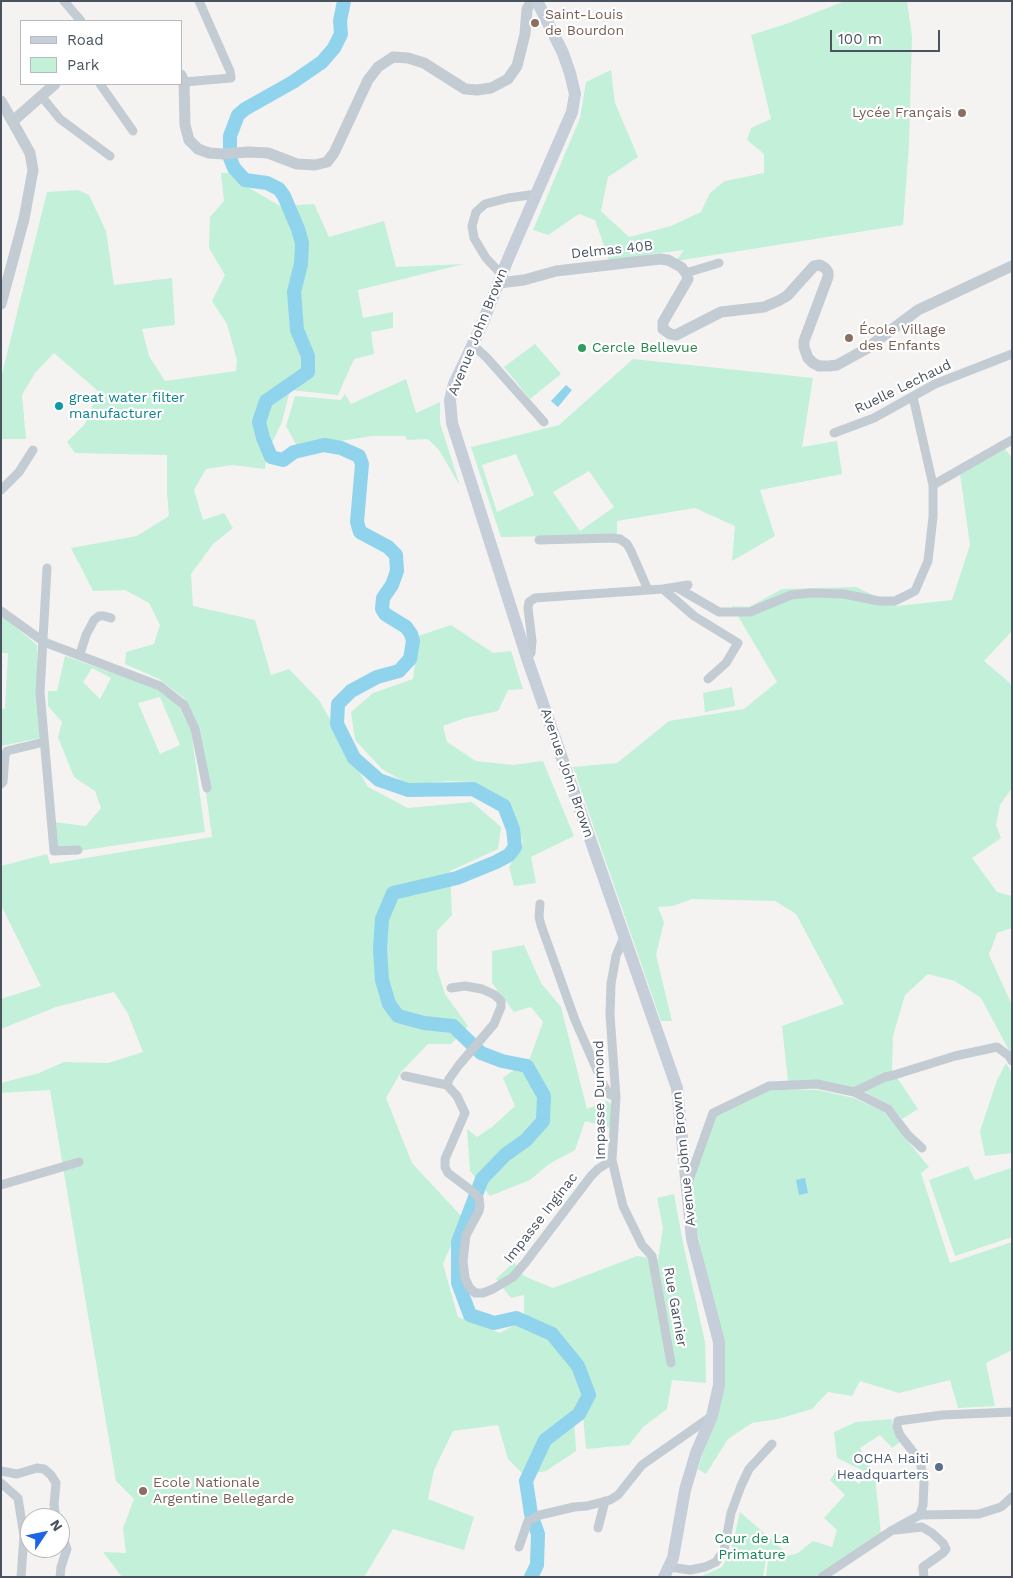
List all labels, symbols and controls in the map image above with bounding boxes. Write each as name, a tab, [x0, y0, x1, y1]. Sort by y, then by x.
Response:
place label: Saint-Louis de Bourdon	[545, 7, 624, 40]
marker: Saint-Louis de Bourdon	[529, 17, 541, 29]
legend	[20, 20, 182, 85]
scale bar	[833, 20, 943, 52]
text: 100 m	[838, 30, 882, 48]
text: Road	[67, 31, 104, 49]
text: Park	[67, 56, 99, 74]
place label: Lycée Français	[852, 105, 952, 121]
marker: Lycée Français	[956, 107, 968, 119]
street label: Delmas 40B	[570, 237, 654, 263]
street label: Avenue John Brown	[445, 266, 511, 398]
place label: École Village des Enfants	[859, 322, 946, 354]
marker: École Village des Enfants	[843, 332, 855, 344]
place label: Cercle Bellevue	[592, 340, 698, 356]
marker: Cercle Bellevue	[576, 342, 588, 354]
street label: Ruelle Lechaud	[852, 356, 954, 418]
place label: great water filter manufacturer	[69, 390, 185, 422]
marker: great water filter manufacturer	[53, 400, 65, 412]
street label: Avenue John Brown	[537, 706, 597, 840]
street label: Impasse Dumond	[591, 1040, 609, 1160]
street label: Avenue John Brown	[669, 1091, 699, 1227]
street label: Impasse Inginac	[500, 1169, 582, 1267]
street label: Rue Garnier	[660, 1266, 690, 1348]
place label: OCHA Haiti Headquarters	[837, 1451, 929, 1484]
marker: OCHA Haiti Headquarters	[933, 1461, 945, 1473]
place label: Ecole Nationale Argentine Bellegarde	[153, 1475, 294, 1508]
marker: Ecole Nationale Argentine Bellegarde	[137, 1485, 149, 1497]
north arrow	[20, 1508, 70, 1558]
text: N	[47, 1516, 66, 1534]
park label: Cour de La Primature	[714, 1531, 790, 1564]

